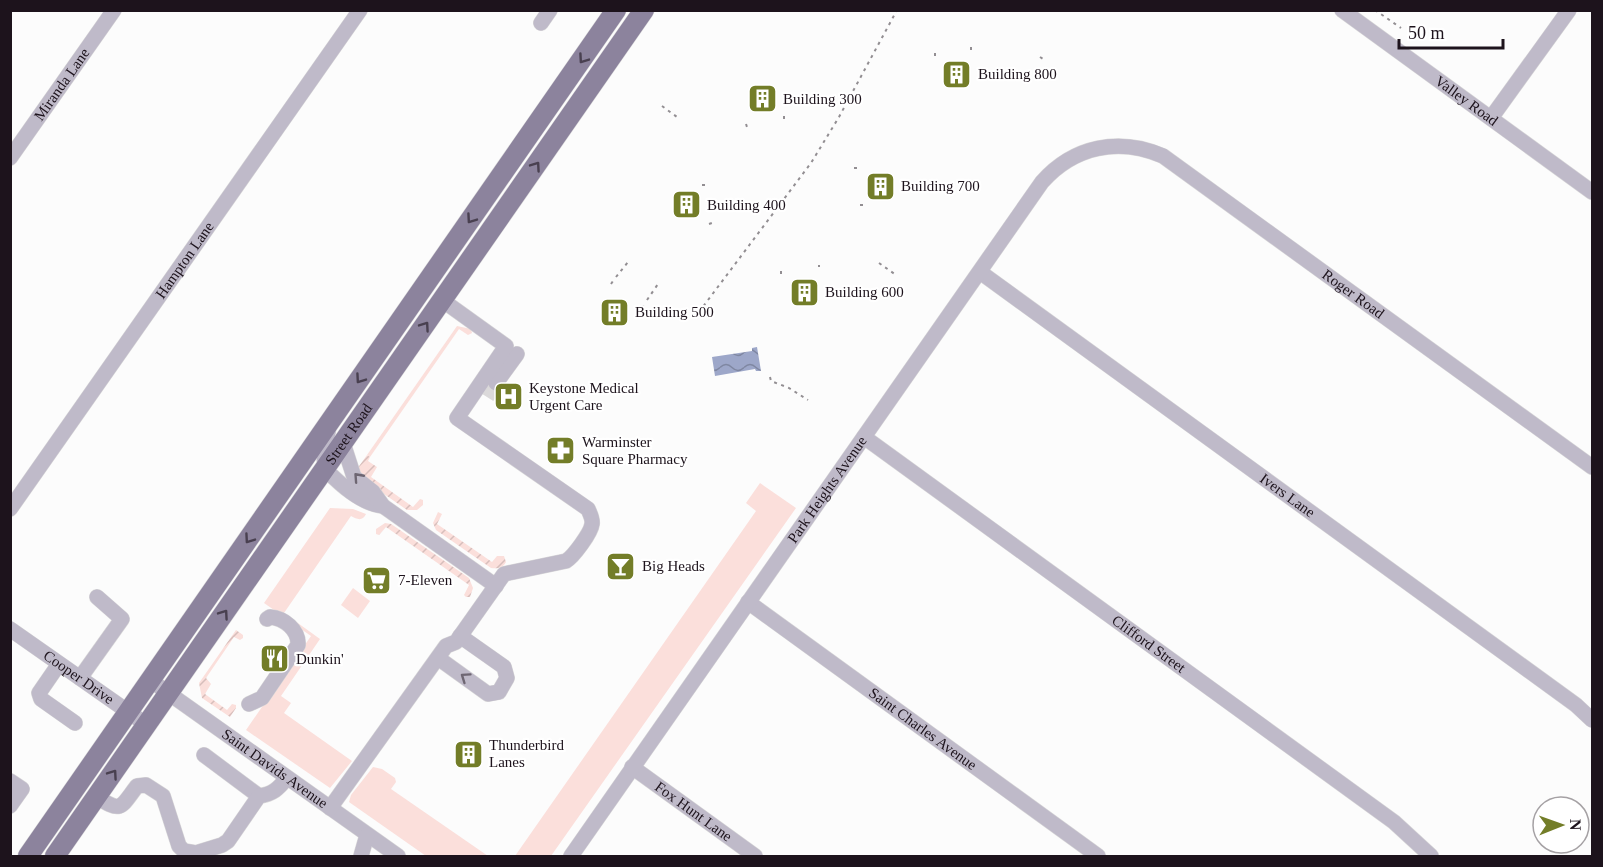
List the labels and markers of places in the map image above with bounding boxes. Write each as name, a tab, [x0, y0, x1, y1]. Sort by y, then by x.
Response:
building icon: Building 800	[941, 58, 973, 90]
place label: Building 800	[978, 66, 1057, 82]
building icon: Building 300	[746, 83, 778, 115]
place label: Building 300	[783, 91, 862, 107]
building icon: Building 700	[864, 170, 896, 202]
place label: Building 700	[901, 178, 980, 194]
building icon: Building 400	[670, 189, 702, 221]
place label: Building 400	[707, 197, 786, 213]
building icon: Building 600	[788, 276, 820, 308]
place label: Building 600	[825, 284, 904, 300]
building icon: Building 500	[598, 296, 630, 328]
place label: Building 500	[635, 304, 714, 320]
place label: Keystone Medical Urgent Care	[529, 380, 639, 413]
hospital icon: Keystone Medical Urgent Care	[492, 381, 524, 413]
place label: Warminster Square Pharmacy	[582, 434, 688, 467]
pharmacy icon: Warminster Square Pharmacy	[545, 435, 577, 467]
bar icon: Big Heads	[605, 550, 637, 582]
place label: Big Heads	[642, 558, 705, 574]
supermarket icon: 7-Eleven	[361, 564, 393, 596]
place label: 7-Eleven	[398, 572, 453, 588]
restaurant icon: Dunkin'	[259, 643, 291, 675]
place label: Dunkin'	[296, 651, 344, 667]
place label: Thunderbird Lanes	[489, 737, 564, 770]
building icon: Thunderbird Lanes	[452, 738, 484, 770]

